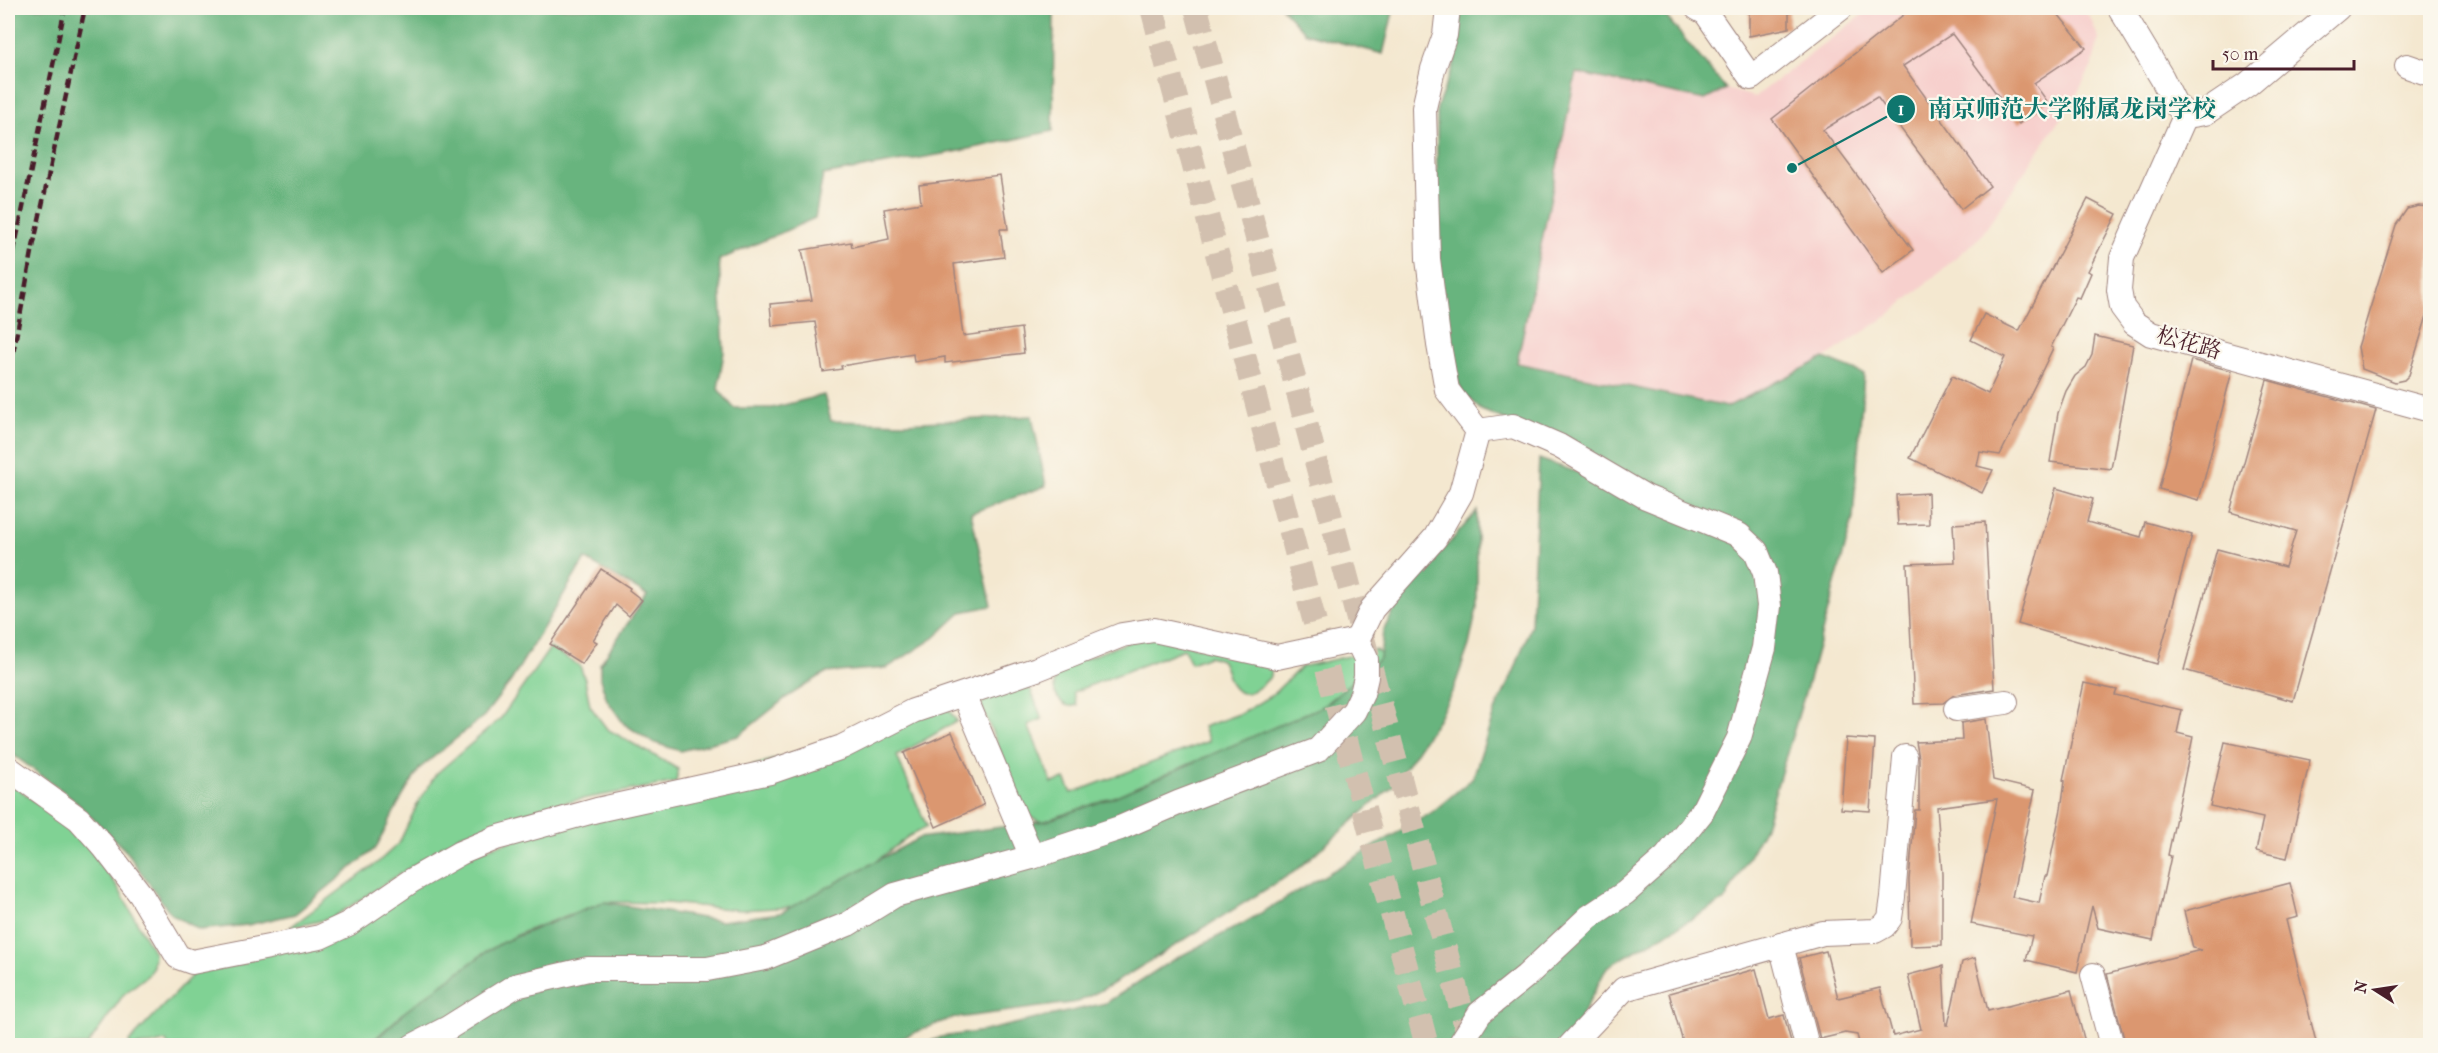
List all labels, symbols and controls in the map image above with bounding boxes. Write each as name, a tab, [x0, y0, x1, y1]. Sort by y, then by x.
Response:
scale bar	[2213, 33, 2354, 71]
text: 50 m	[2222, 44, 2259, 65]
callout: 南京师范大学附属龙岗学校	[1886, 88, 2228, 130]
text: 南京师范大学附属龙岗学校	[1928, 95, 2216, 123]
text: 1	[1898, 99, 1904, 120]
street label: 松花路	[2154, 321, 2224, 365]
north arrow	[2345, 960, 2405, 1020]
text: N	[2350, 978, 2372, 995]

